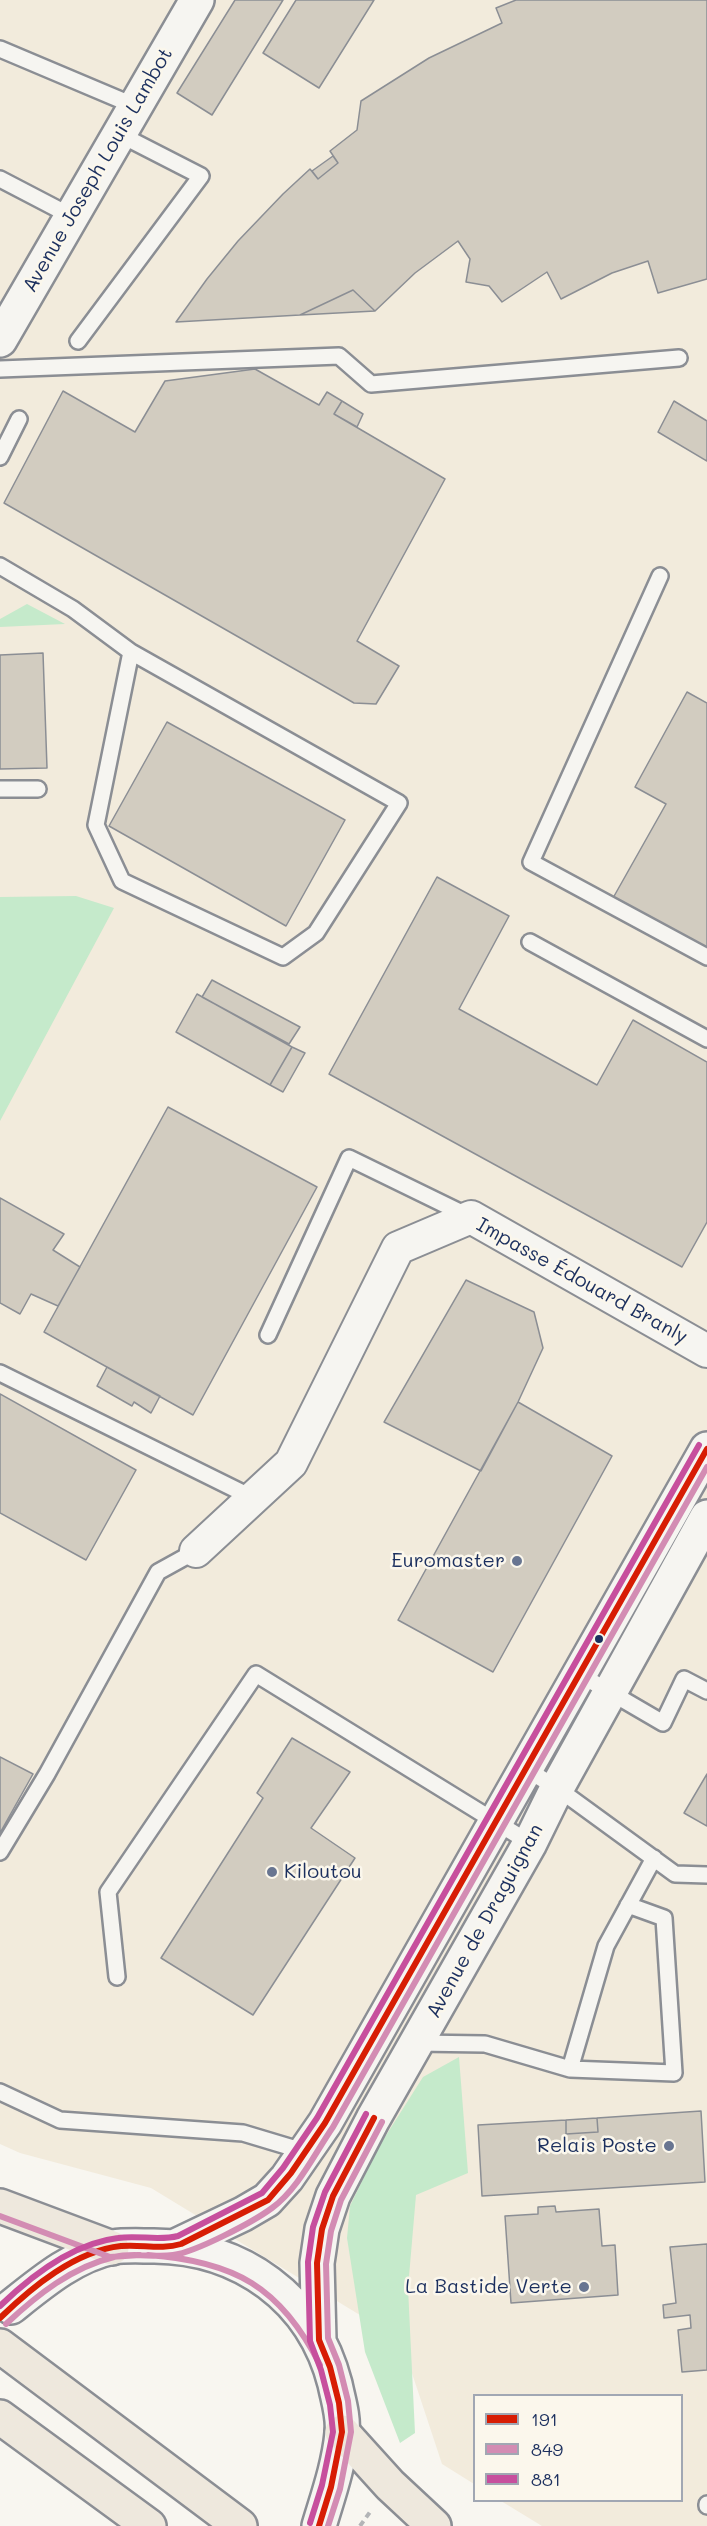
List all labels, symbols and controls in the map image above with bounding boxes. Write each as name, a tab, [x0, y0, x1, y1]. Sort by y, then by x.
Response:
street label: Avenue Joseph Louis Lambot	[18, 43, 178, 297]
street label: Impasse Édouard Branly	[472, 1213, 692, 1349]
place label: Euromaster	[391, 1549, 505, 1573]
marker: Euromaster	[510, 1554, 524, 1568]
unlabelled marker	[593, 1633, 605, 1645]
street label: Avenue de Draguignan	[422, 1820, 548, 2022]
place label: Kiloutou	[284, 1860, 362, 1884]
marker: Kiloutou	[265, 1865, 279, 1879]
place label: Relais Poste	[537, 2134, 657, 2158]
marker: Relais Poste	[662, 2139, 676, 2153]
place label: La Bastide Verte	[405, 2275, 572, 2299]
marker: La Bastide Verte	[577, 2280, 591, 2294]
legend	[473, 2394, 683, 2502]
text: 191	[531, 2407, 558, 2431]
text: 849	[531, 2437, 563, 2461]
text: 881	[531, 2467, 561, 2491]

